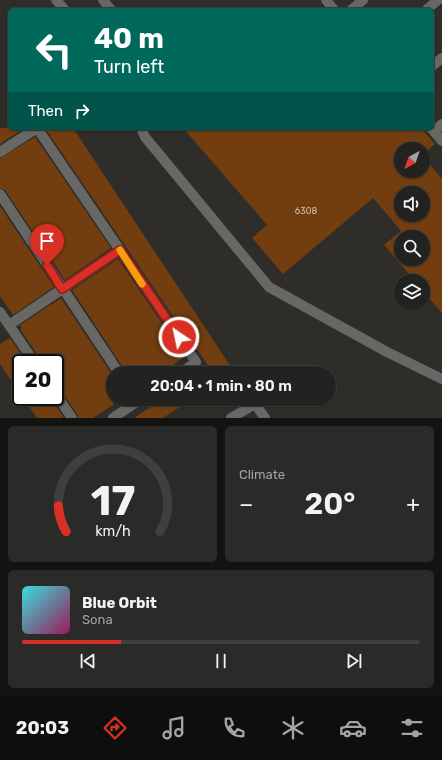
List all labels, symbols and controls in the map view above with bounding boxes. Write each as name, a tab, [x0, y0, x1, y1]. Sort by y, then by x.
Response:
text: 40 m	[94, 22, 164, 55]
icon: left	[28, 24, 80, 76]
text: Turn left	[94, 56, 164, 78]
icon: right	[71, 100, 93, 122]
text: Then	[28, 102, 63, 120]
north arrow	[394, 142, 430, 178]
map controls	[394, 142, 430, 310]
button: sound	[394, 186, 430, 222]
house number: 6308	[295, 206, 317, 216]
pin	[30, 224, 64, 265]
icon: arrive	[36, 230, 58, 252]
button: search	[394, 230, 430, 266]
button: layers	[394, 274, 430, 310]
position arrow	[158, 316, 200, 358]
speed limit sign: 20	[12, 354, 64, 406]
text: 20:04 · 1 min · 80 m	[150, 377, 292, 395]
text: Climate	[239, 467, 285, 482]
text: 17	[90, 476, 135, 525]
text: 20°	[304, 486, 355, 522]
text: −	[239, 491, 253, 518]
text: +	[406, 491, 420, 518]
text: km/h	[95, 523, 130, 540]
text: Blue Orbit	[82, 594, 157, 612]
text: Sona	[82, 612, 113, 627]
icon: previous	[77, 650, 99, 672]
icon: pause	[210, 650, 232, 672]
icon: next	[343, 650, 365, 672]
icon: directions	[101, 714, 129, 742]
icon: music	[160, 714, 188, 742]
icon: phone	[220, 714, 248, 742]
icon: climate	[279, 714, 307, 742]
icon: car	[339, 714, 367, 742]
icon: filters	[398, 714, 426, 742]
text: 20:03	[16, 717, 69, 739]

